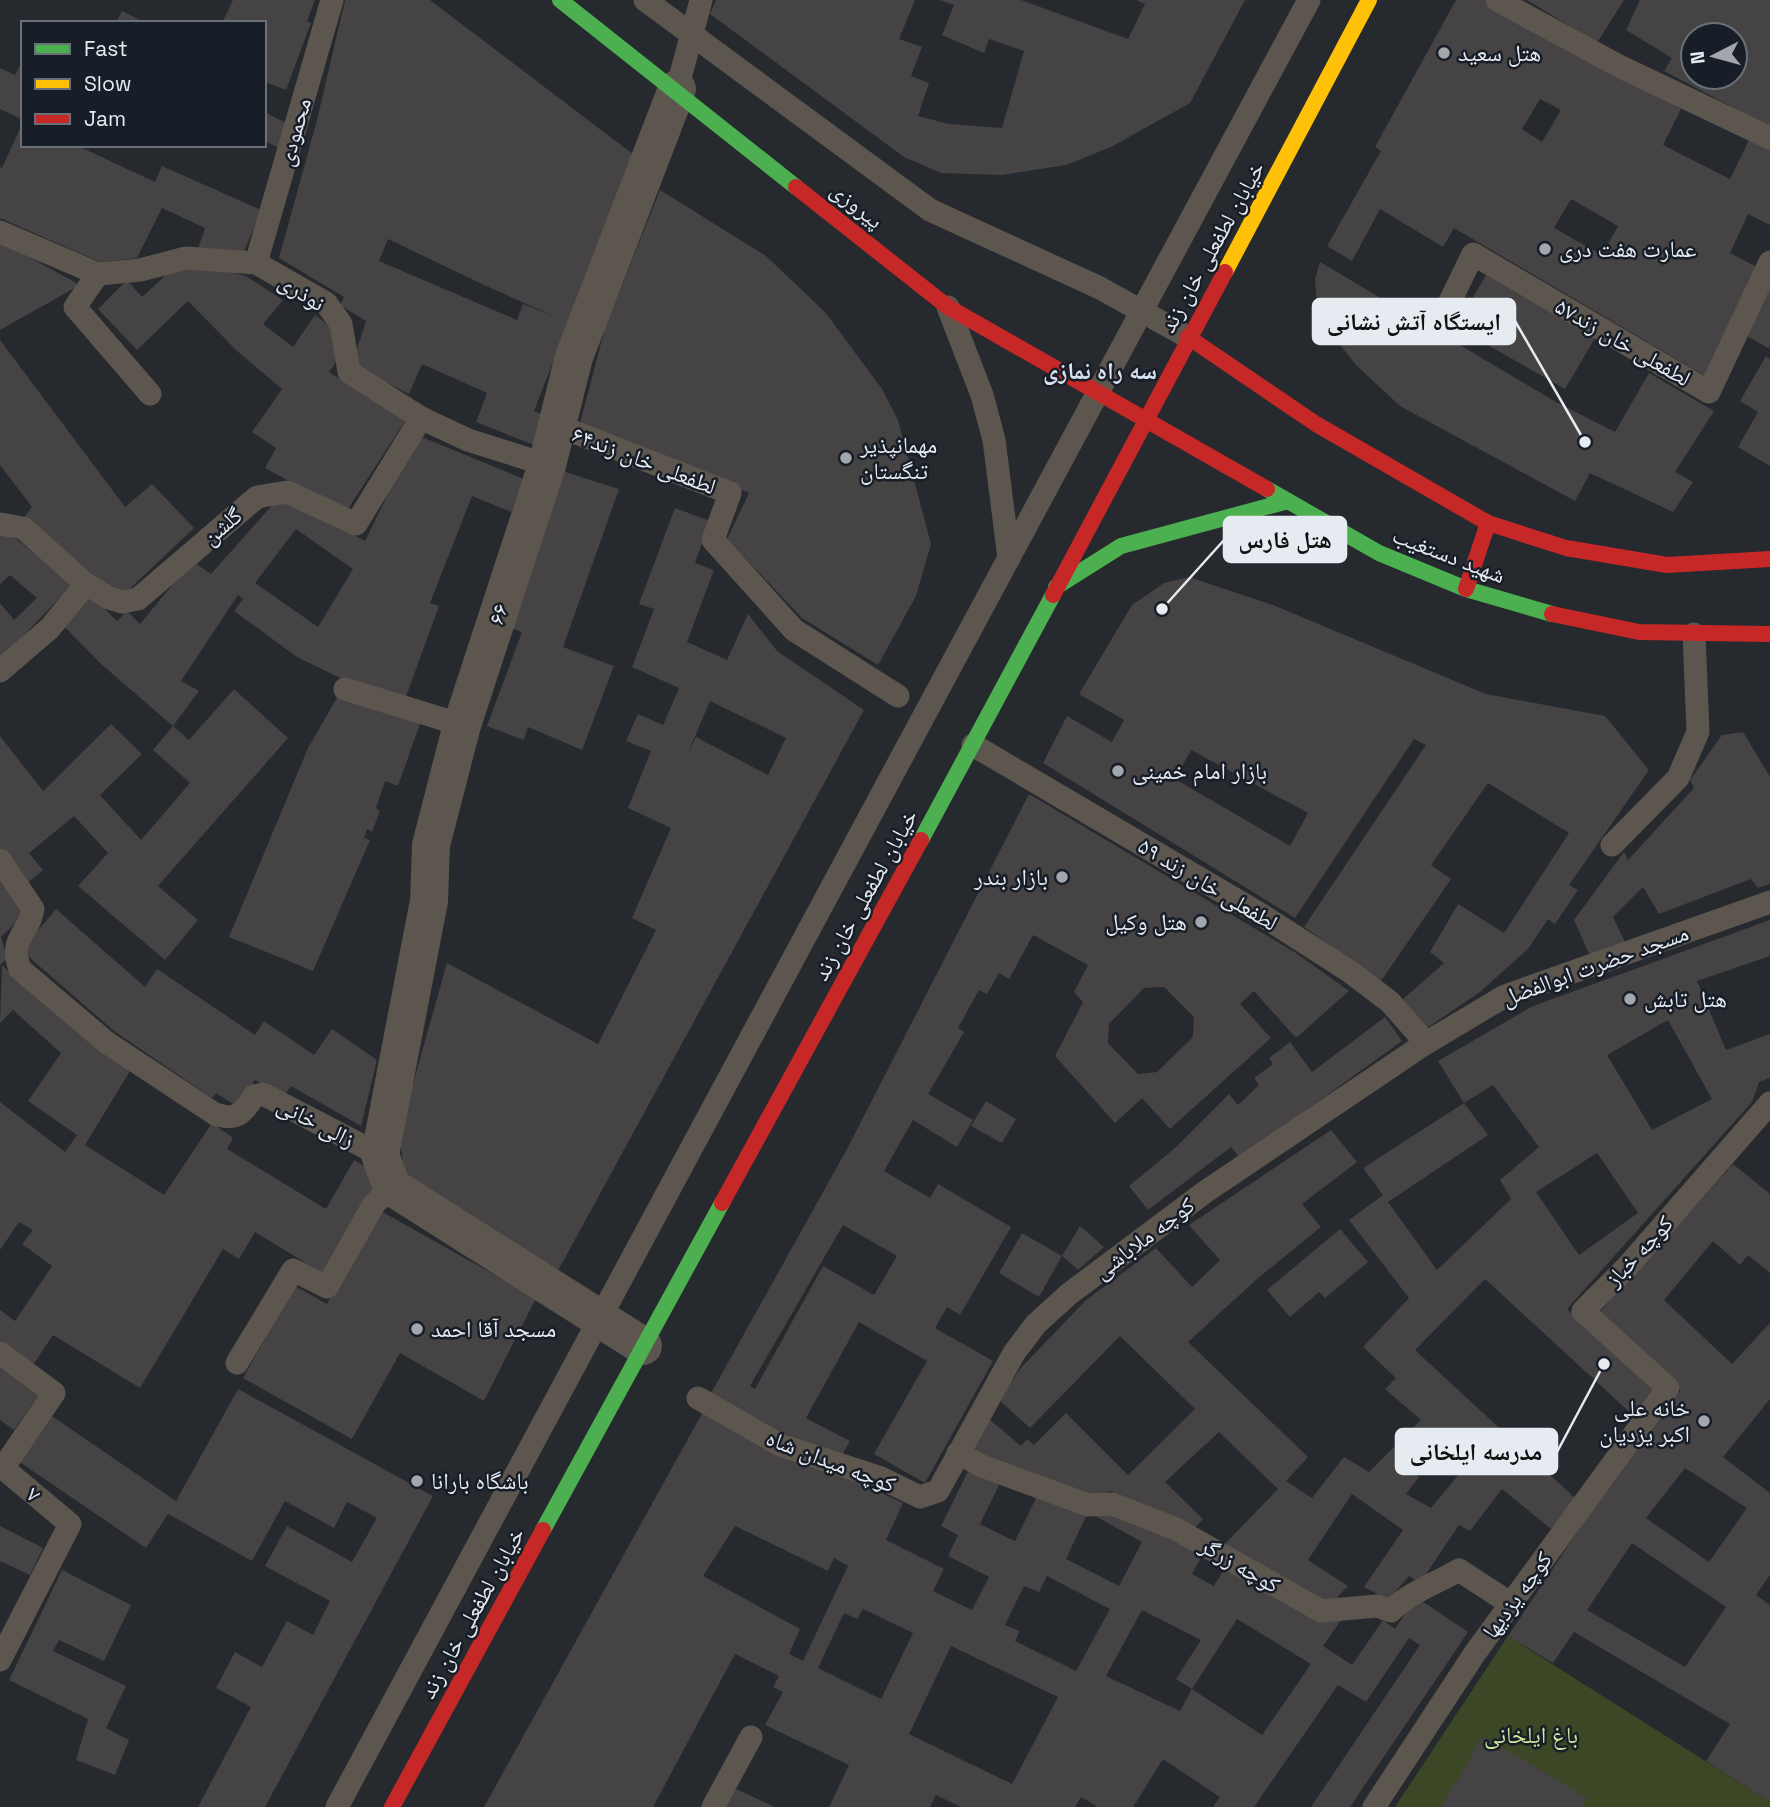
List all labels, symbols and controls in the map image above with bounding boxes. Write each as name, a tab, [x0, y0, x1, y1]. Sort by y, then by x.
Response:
legend	[21, 21, 266, 147]
north arrow	[1679, 21, 1749, 91]
text: Fast	[84, 35, 128, 62]
place label: هتل سعيد	[1458, 38, 1541, 68]
marker: هتل سعيد	[1436, 45, 1452, 61]
text: N	[1684, 50, 1711, 65]
text: Slow	[84, 70, 132, 97]
street label: محمودی	[270, 94, 318, 170]
text: Jam	[84, 105, 126, 132]
street label: خیابان لطفعلی خان زند	[1153, 156, 1271, 338]
street label: پیروزی	[825, 175, 889, 235]
place label: عمارت هفت دری	[1559, 234, 1697, 264]
marker: عمارت هفت دری	[1537, 241, 1553, 257]
street label: نوذری	[273, 266, 331, 318]
street label: لطفعلی خان زند۵۷	[1550, 291, 1696, 393]
callout: ایستگاه آتش نشانی	[1313, 299, 1515, 344]
text: ایستگاه آتش نشانی	[1327, 306, 1501, 337]
district label: سه راه نمازی	[1043, 355, 1157, 386]
street label: لطفعلی خان زند۶۴	[568, 419, 720, 501]
place label: مهمانپذیر تنگستان	[859, 430, 937, 486]
marker: مهمانپذیر تنگستان	[838, 450, 854, 466]
street label: گلشن	[196, 500, 249, 552]
callout: هتل فارس	[1224, 517, 1346, 562]
street label: شهید دستغیب	[1388, 520, 1510, 590]
text: هتل فارس	[1238, 524, 1332, 555]
street label: ۶۶	[481, 600, 515, 628]
place label: بازار امام خمینی	[1132, 756, 1267, 787]
marker: بازار امام خمینی	[1110, 763, 1126, 779]
street label: خیابان لطفعلی خان زند	[806, 804, 924, 986]
street label: لطفعلی خان زند ۵۹	[1133, 831, 1283, 937]
place label: بازار بندر	[973, 862, 1048, 892]
marker: بازار بندر	[1054, 869, 1070, 885]
place label: هتل وکیل	[1105, 907, 1187, 937]
marker: هتل وکیل	[1193, 914, 1209, 930]
street label: مسجد حضرت ابوالفضل	[1497, 917, 1693, 1013]
place label: هتل تابش	[1644, 984, 1727, 1014]
marker: هتل تابش	[1622, 991, 1638, 1007]
street label: زالی خانی	[272, 1090, 360, 1154]
street label: کوچه ملاباشی	[1088, 1190, 1201, 1286]
street label: کوچه خباز	[1598, 1209, 1680, 1294]
place label: مسجد آقا احمد	[431, 1314, 556, 1344]
marker: مسجد آقا احمد	[409, 1321, 425, 1337]
place label: خانه علی اکبر یزدیان	[1599, 1393, 1690, 1449]
marker: خانه علی اکبر یزدیان	[1696, 1413, 1712, 1429]
street label: کوچه میدان شاه	[762, 1423, 900, 1500]
callout: مدرسه ایلخانی	[1396, 1429, 1557, 1474]
text: مدرسه ایلخانی	[1410, 1436, 1542, 1467]
place label: باشگاه بارانا	[431, 1466, 529, 1496]
marker: باشگاه بارانا	[409, 1473, 425, 1489]
street label: ۷	[20, 1479, 48, 1509]
street label: خیابان لطفعلی خان زند	[413, 1522, 531, 1704]
street label: کوچه زرگر	[1194, 1530, 1286, 1600]
street label: کوچه یزدیها	[1475, 1545, 1559, 1644]
park label: باغ ایلخانی	[1484, 1720, 1578, 1750]

